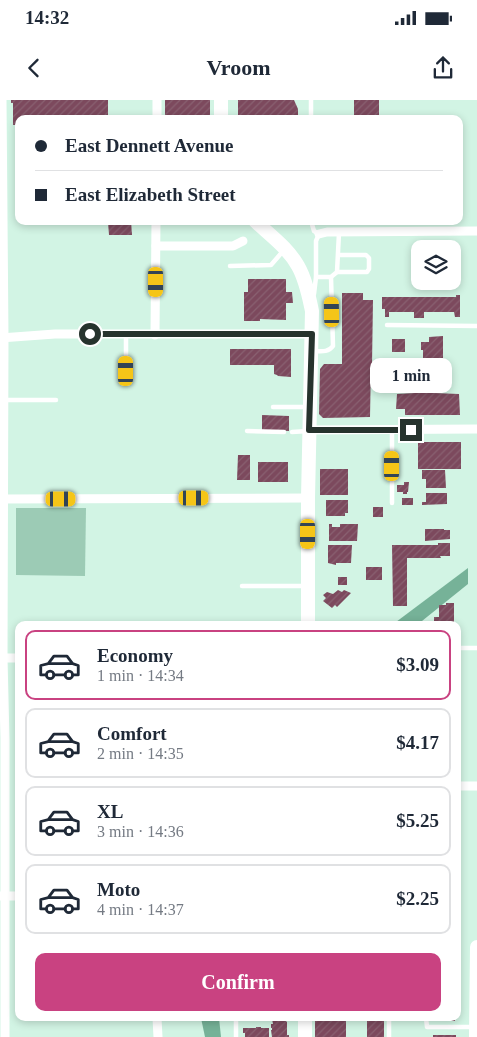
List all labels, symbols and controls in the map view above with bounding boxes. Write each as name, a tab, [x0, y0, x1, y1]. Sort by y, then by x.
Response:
text: 14:32	[25, 7, 69, 28]
icon: back	[20, 54, 48, 82]
icon: share	[429, 54, 457, 82]
text: Vroom	[207, 55, 270, 80]
text: East Dennett Avenue	[65, 135, 234, 156]
text: East Elizabeth Street	[65, 184, 236, 205]
map controls	[411, 240, 461, 290]
button: layers	[411, 240, 461, 290]
car	[148, 267, 163, 297]
car	[324, 297, 339, 327]
route start	[79, 323, 101, 345]
car	[118, 356, 133, 386]
callout: 1 min	[370, 358, 452, 392]
text: 1 min	[392, 367, 430, 384]
route end	[400, 419, 422, 441]
car	[384, 451, 399, 481]
car	[179, 491, 209, 506]
car	[46, 492, 76, 507]
car	[300, 519, 315, 549]
icon: car	[37, 643, 82, 688]
text: Economy	[97, 645, 173, 666]
text: $3.09	[396, 654, 439, 675]
text: 1 min · 14:34	[97, 667, 184, 684]
icon: car	[37, 721, 82, 766]
text: Comfort	[97, 723, 167, 744]
text: $4.17	[396, 732, 439, 753]
text: 2 min · 14:35	[97, 745, 184, 762]
icon: car	[37, 799, 82, 844]
text: XL	[97, 801, 123, 822]
text: $5.25	[396, 810, 439, 831]
text: 3 min · 14:36	[97, 823, 184, 840]
icon: car	[37, 877, 82, 922]
text: Moto	[97, 879, 140, 900]
text: $2.25	[396, 888, 439, 909]
text: 4 min · 14:37	[97, 901, 184, 918]
button: Confirm	[35, 953, 441, 1011]

